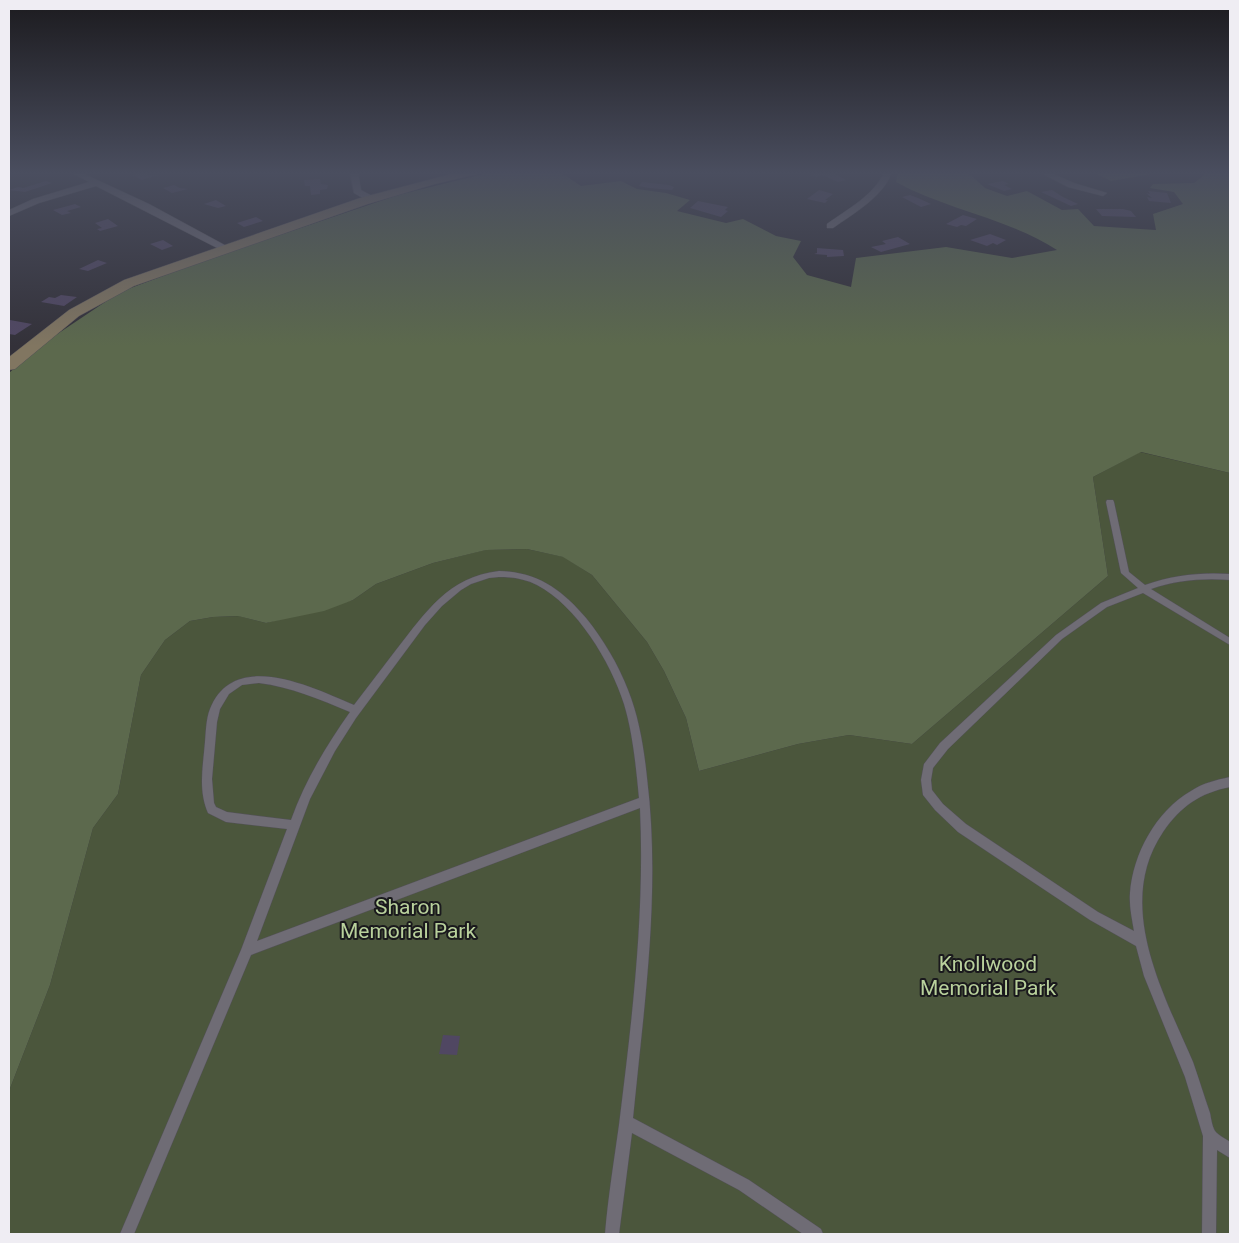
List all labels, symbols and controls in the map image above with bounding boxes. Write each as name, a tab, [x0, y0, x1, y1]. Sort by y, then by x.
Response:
park label: Sharon Memorial Park	[340, 895, 476, 943]
park label: Knollwood Memorial Park	[920, 952, 1056, 1000]

